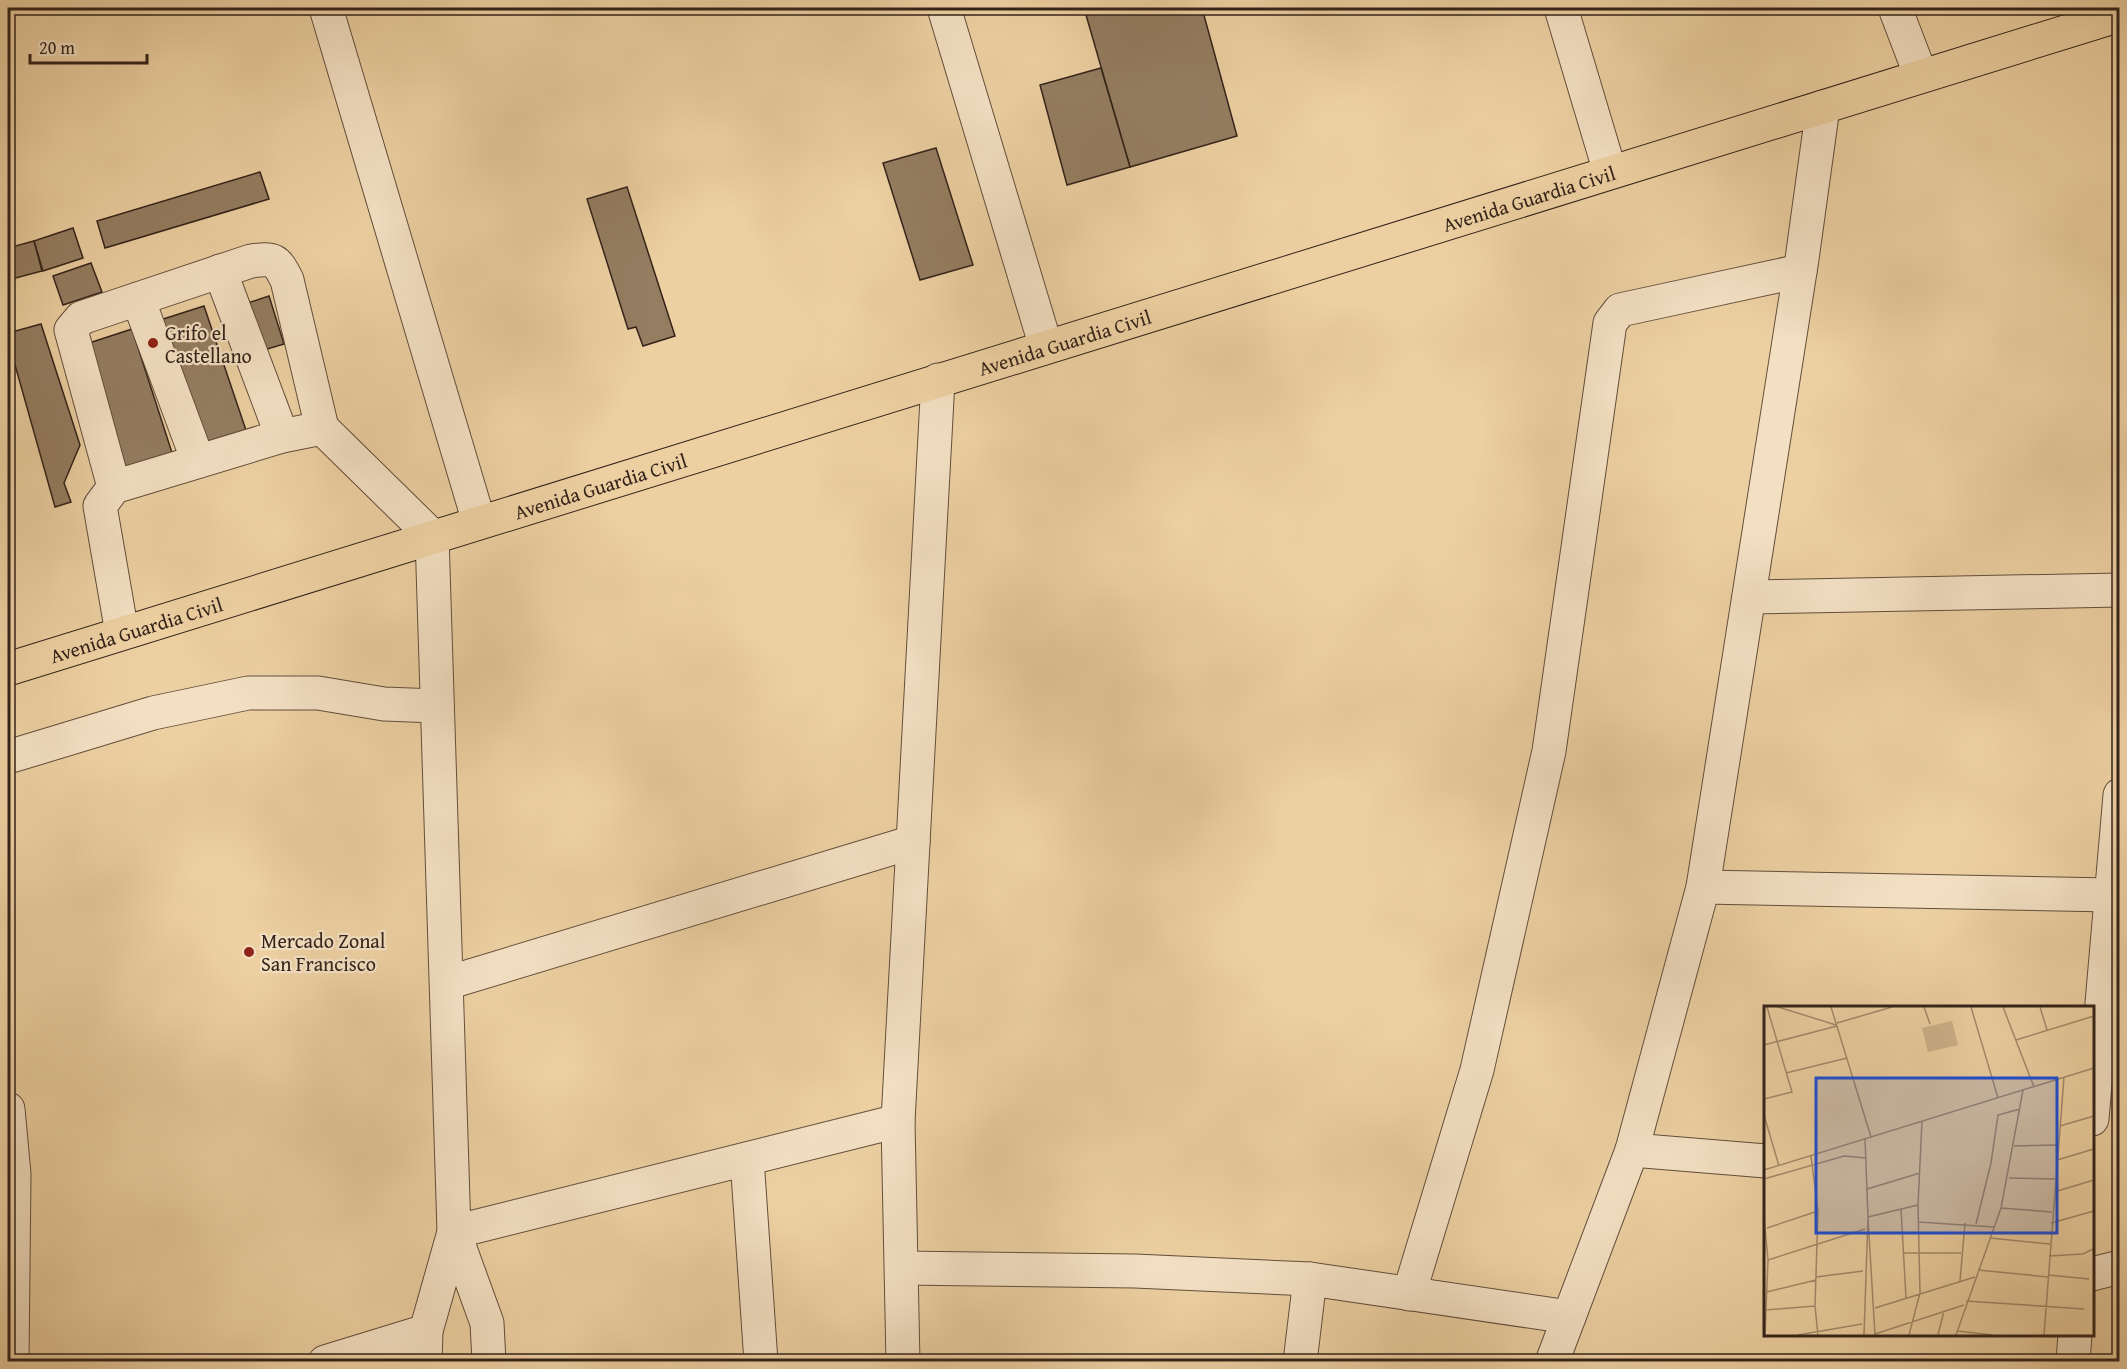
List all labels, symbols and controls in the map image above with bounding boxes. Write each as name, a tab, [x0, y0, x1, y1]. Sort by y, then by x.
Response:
scale bar	[30, 27, 147, 65]
text: 20 m	[39, 34, 75, 61]
street label: Avenida Guardia Civil	[1439, 158, 1619, 238]
street label: Avenida Guardia Civil	[975, 301, 1155, 382]
place label: Grifo el Castellano	[165, 318, 252, 370]
marker: Grifo el Castellano	[146, 336, 160, 350]
street label: Avenida Guardia Civil	[510, 445, 691, 526]
street label: Avenida Guardia Civil	[46, 589, 226, 670]
place label: Mercado Zonal San Francisco	[261, 926, 386, 978]
marker: Mercado Zonal San Francisco	[242, 945, 256, 959]
inset map	[1764, 1006, 2094, 1336]

